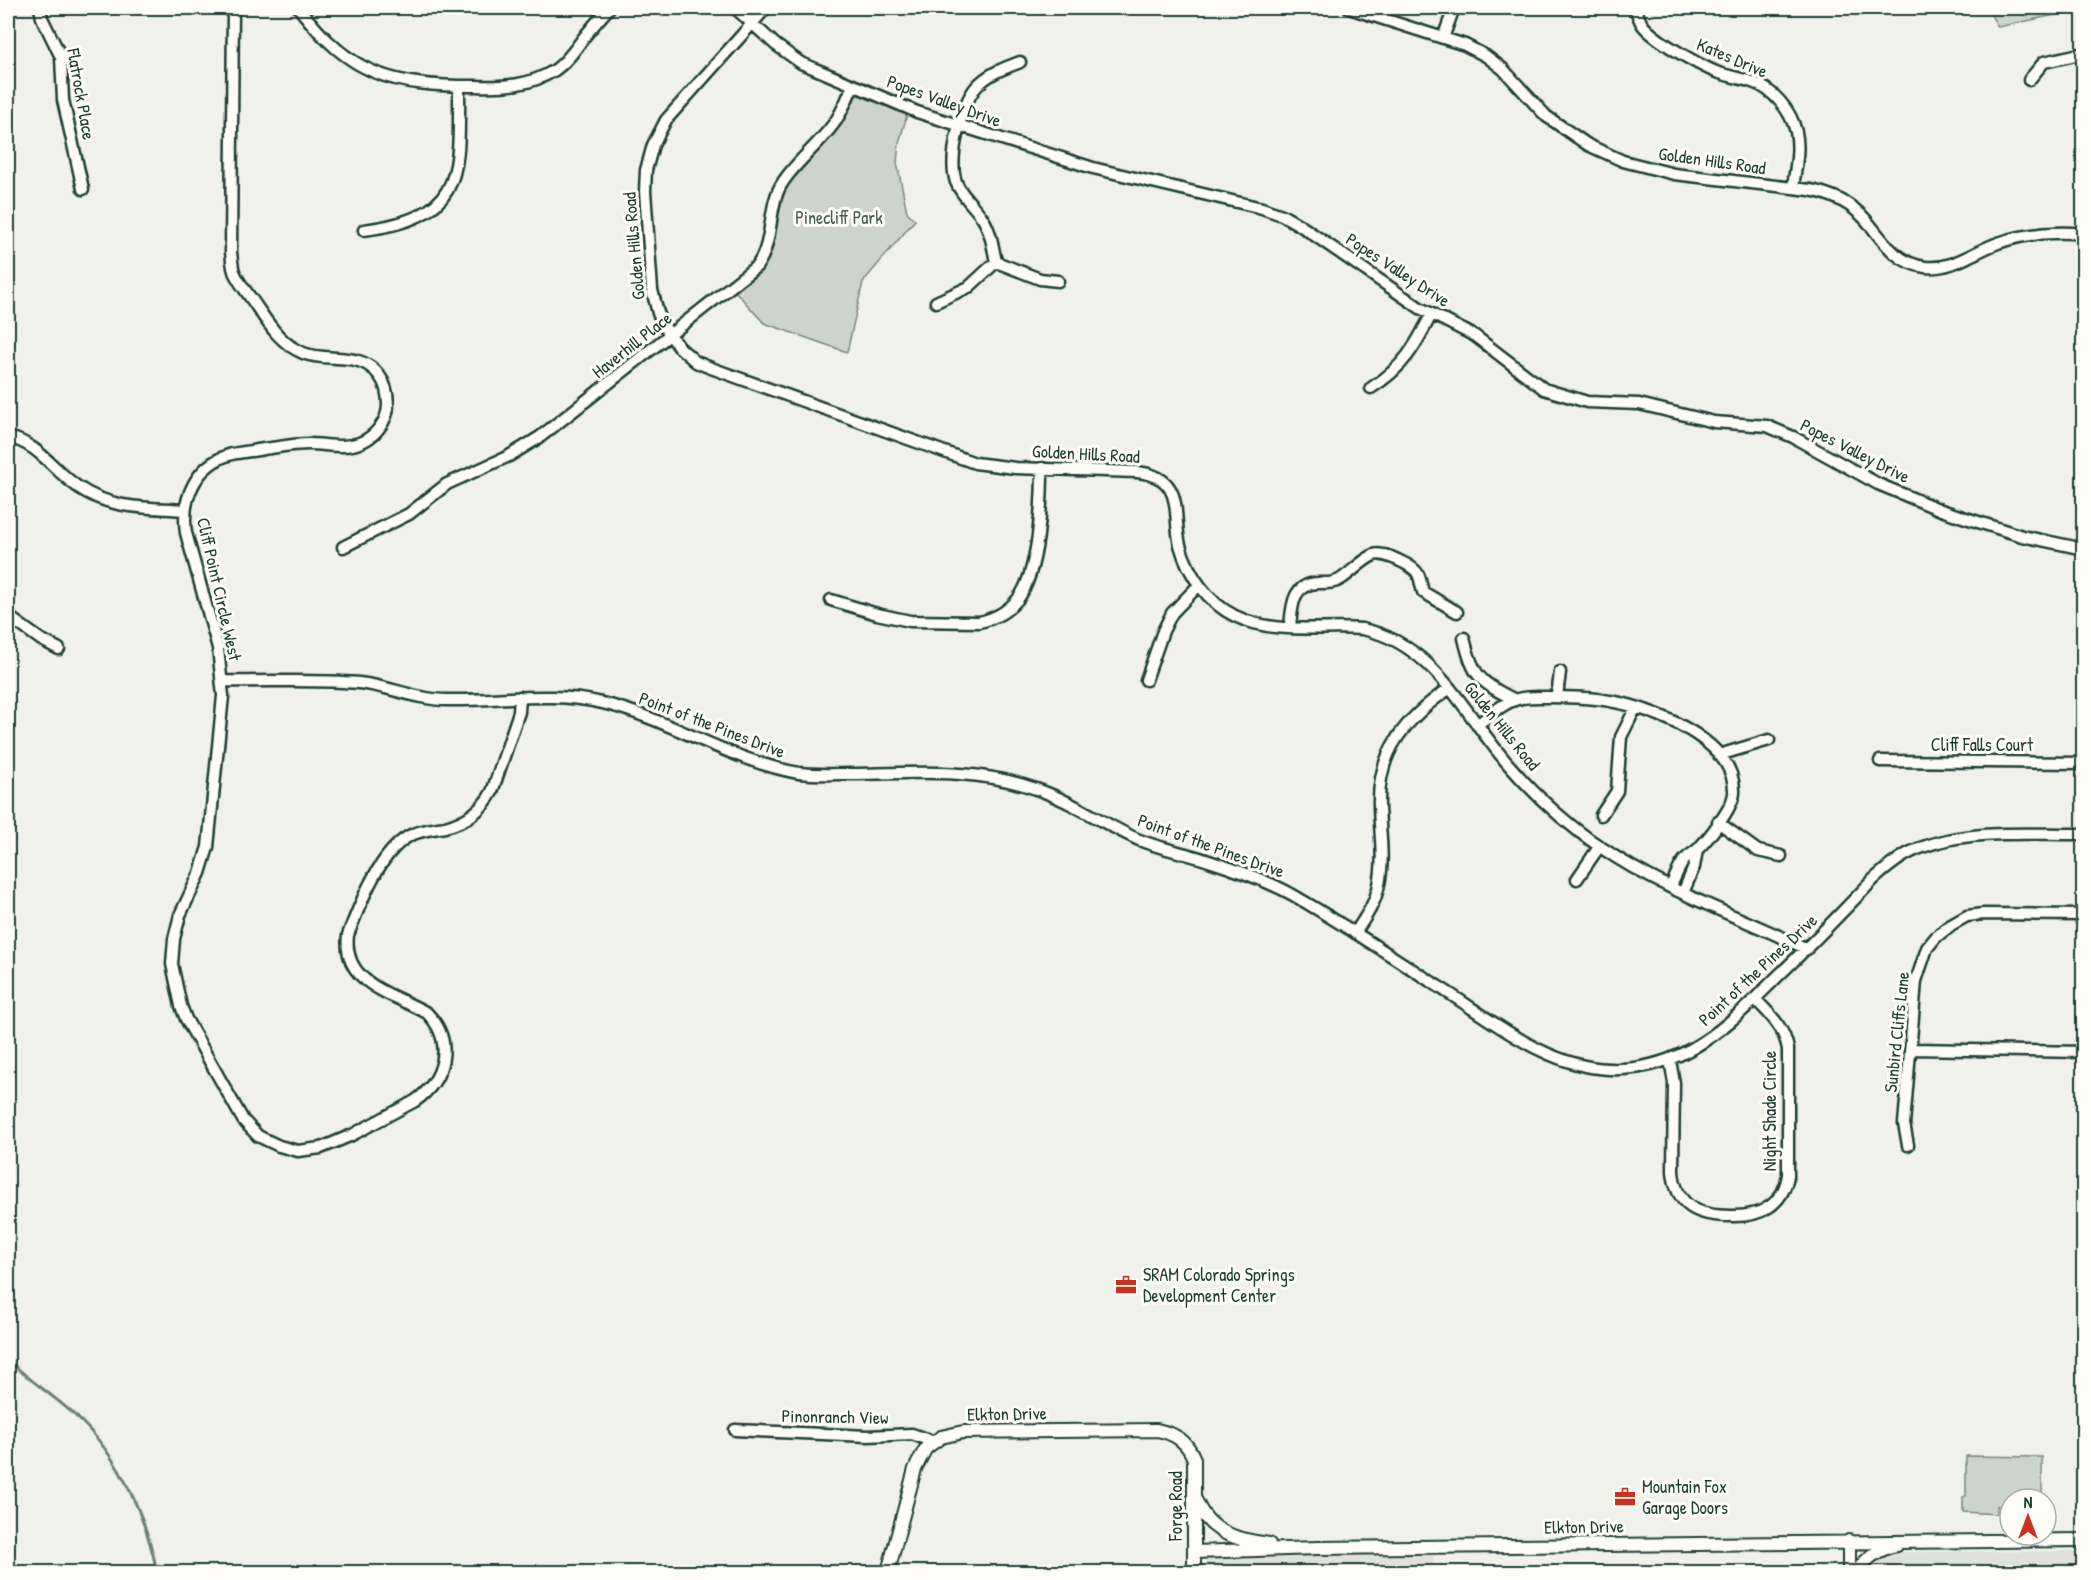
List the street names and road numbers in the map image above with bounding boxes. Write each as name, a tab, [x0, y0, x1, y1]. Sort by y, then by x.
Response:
street label: Kates Drive	[1693, 31, 1771, 84]
street label: Flatrock Place	[61, 45, 102, 141]
street label: Popes Valley Drive	[884, 68, 1005, 133]
street label: Golden Hills Road	[1657, 141, 1767, 180]
street label: Golden Hills Road	[616, 191, 651, 301]
street label: Popes Valley Drive	[1341, 227, 1455, 313]
street label: Haverhill Place	[587, 306, 677, 384]
street label: Popes Valley Drive	[1796, 412, 1914, 489]
street label: Golden Hills Road	[1031, 438, 1141, 469]
street label: Cliff Point Circle West	[191, 515, 248, 664]
street label: Golden Hills Road	[1459, 676, 1546, 775]
street label: Point of the Pines Drive	[636, 685, 789, 764]
street label: Cliff Falls Court	[1931, 732, 2034, 757]
street label: Point of the Pines Drive	[1134, 807, 1288, 884]
street label: Point of the Pines Drive	[1693, 908, 1823, 1031]
street label: Sunbird Cliffs Lane	[1878, 970, 1915, 1094]
street label: Night Shade Circle	[1757, 1051, 1782, 1171]
street label: Elkton Drive	[967, 1400, 1047, 1427]
street label: Pinonranch View	[781, 1403, 889, 1430]
street label: Forge Road	[1163, 1471, 1188, 1542]
street label: Elkton Drive	[1544, 1513, 1624, 1540]

